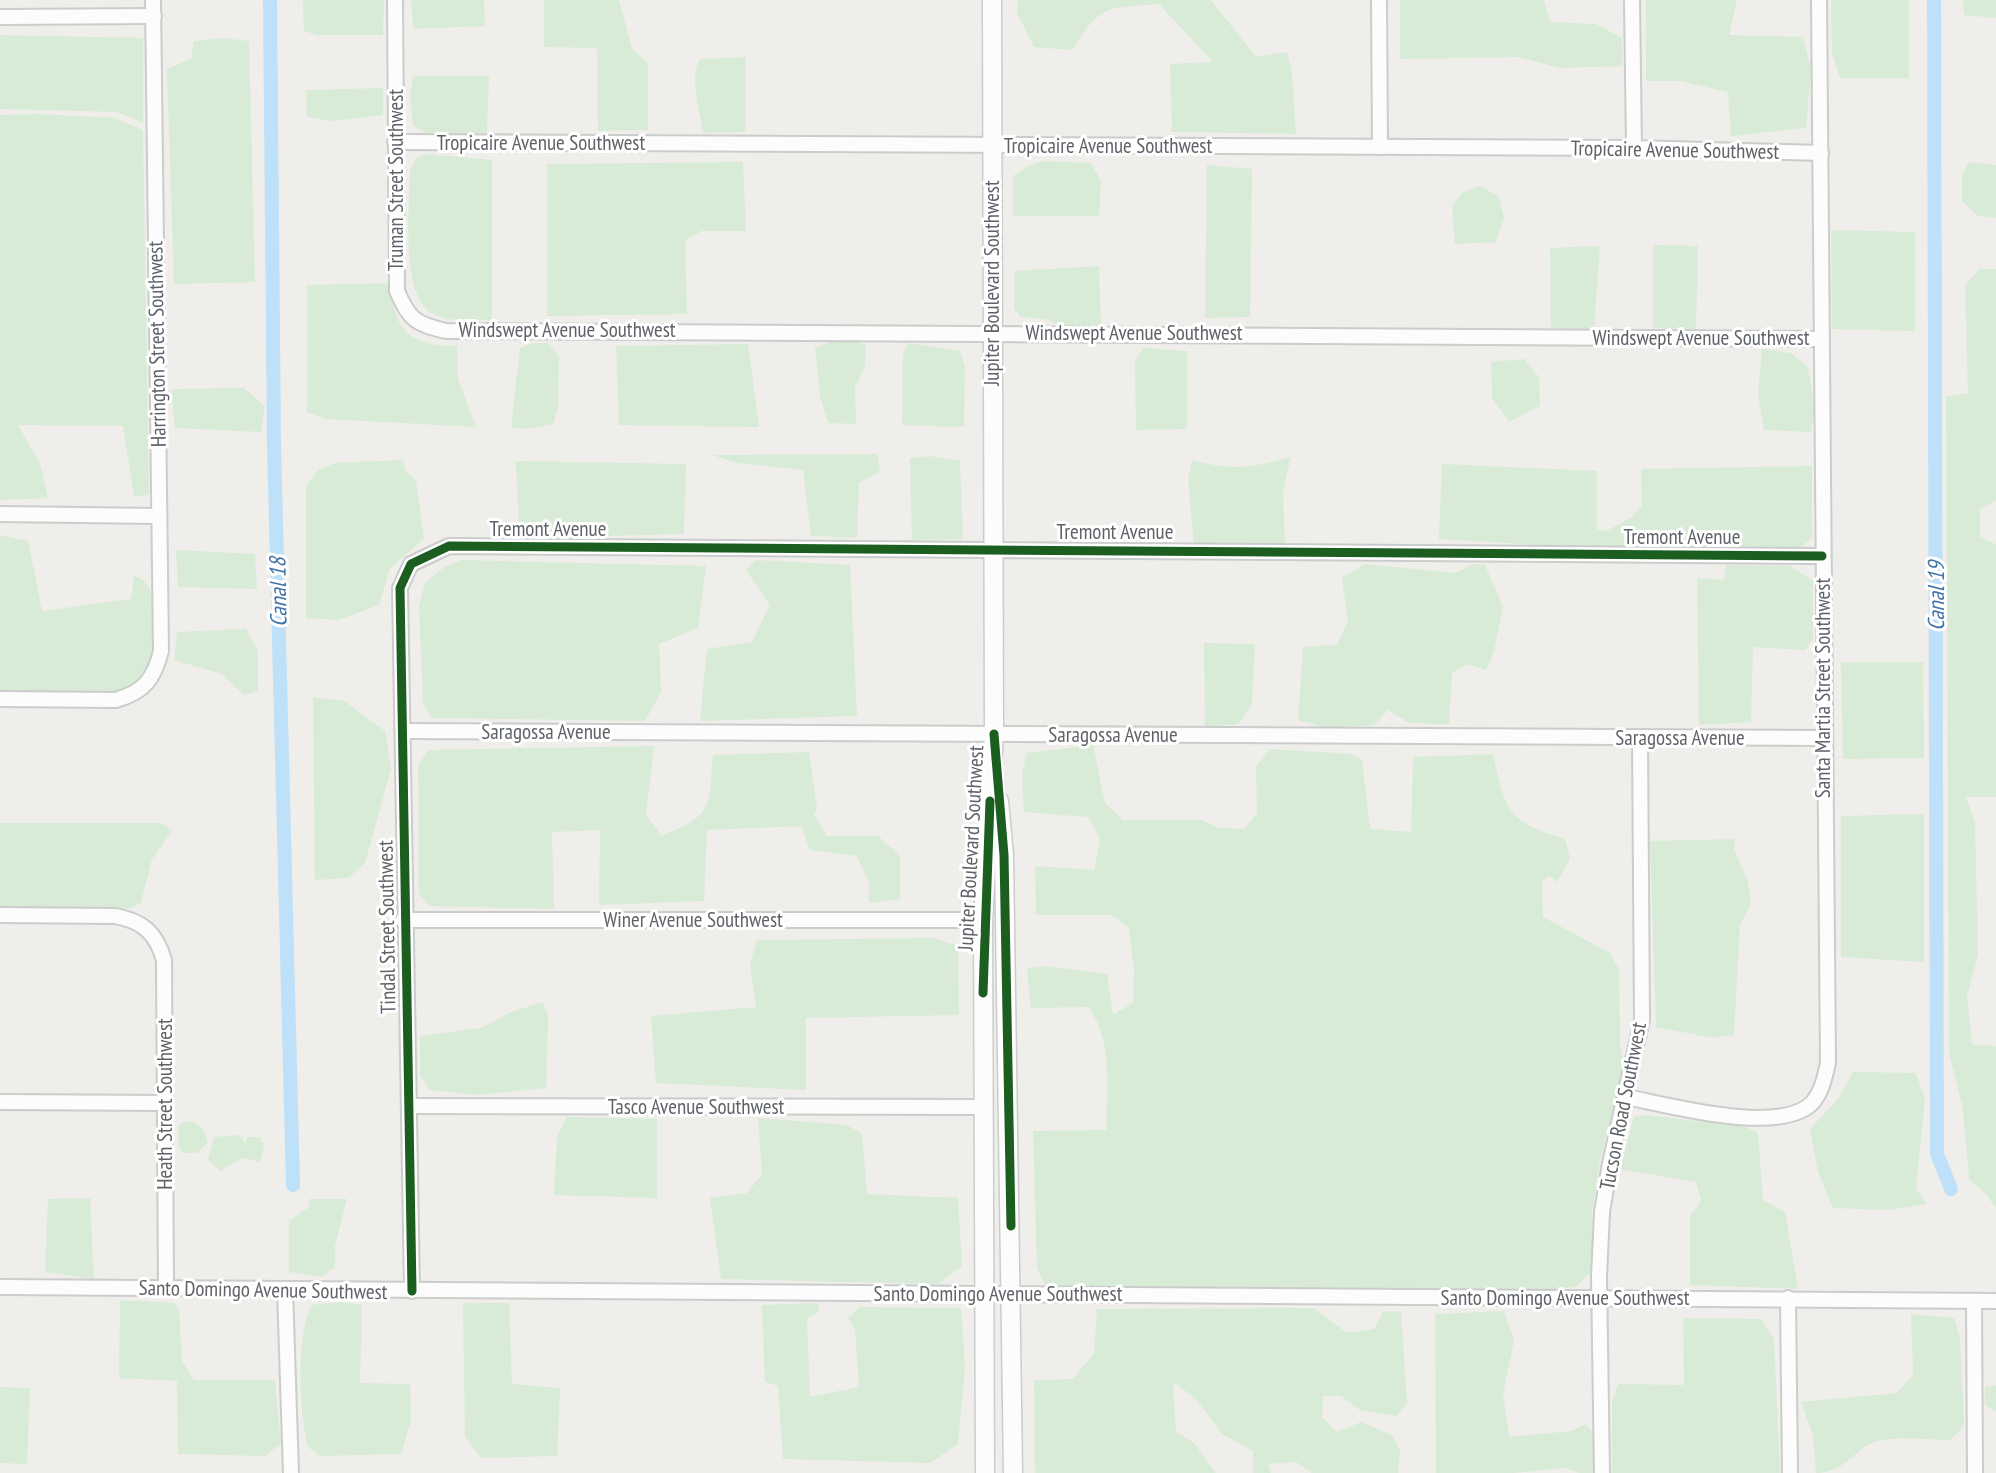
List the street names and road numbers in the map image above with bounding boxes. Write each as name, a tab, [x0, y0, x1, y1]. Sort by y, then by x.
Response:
street label: Truman Street Southwest	[382, 89, 409, 271]
street label: Tropicaire Avenue Southwest	[437, 129, 645, 156]
street label: Tropicaire Avenue Southwest	[1004, 132, 1212, 159]
street label: Tropicaire Avenue Southwest	[1571, 134, 1780, 165]
street label: Jupiter Boulevard Southwest	[978, 180, 1005, 387]
street label: Harrington Street Southwest	[141, 240, 172, 447]
street label: Windswept Avenue Southwest	[458, 316, 676, 343]
street label: Windswept Avenue Southwest	[1025, 319, 1243, 346]
street label: Windswept Avenue Southwest	[1592, 324, 1810, 351]
street label: Tremont Avenue	[490, 515, 606, 542]
street label: Tremont Avenue	[1057, 518, 1173, 545]
street label: Tremont Avenue	[1624, 523, 1740, 550]
street label: Santa Martia Street Southwest	[1809, 578, 1836, 798]
street label: Saragossa Avenue	[481, 718, 611, 745]
street label: Saragossa Avenue	[1048, 721, 1178, 748]
street label: Saragossa Avenue	[1615, 724, 1745, 751]
street label: Jupiter Boulevard Southwest	[952, 744, 989, 952]
street label: Tindal Street Southwest	[371, 840, 402, 1014]
street label: Winer Avenue Southwest	[603, 906, 783, 933]
street label: Heath Street Southwest	[151, 1018, 178, 1190]
street label: Tucson Road Southwest	[1593, 1020, 1652, 1192]
street label: Tasco Avenue Southwest	[608, 1093, 785, 1120]
street label: Santo Domingo Avenue Southwest	[138, 1274, 388, 1305]
street label: Santo Domingo Avenue Southwest	[874, 1280, 1123, 1307]
street label: Santo Domingo Avenue Southwest	[1441, 1284, 1690, 1311]

